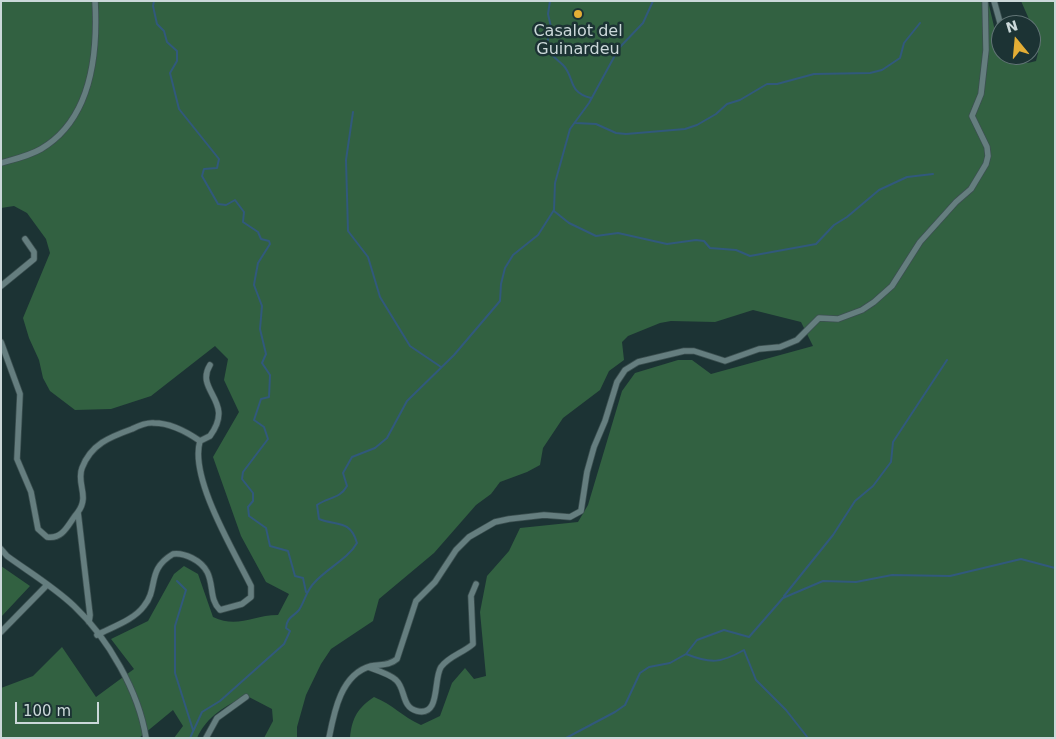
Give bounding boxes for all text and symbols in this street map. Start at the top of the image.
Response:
marker: Casalot del Guinardeu [572,8,584,20]
north arrow [991,15,1041,65]
text: N [1004,17,1020,36]
place label: Casalot del Guinardeu [533,22,623,60]
scale bar [18,692,101,724]
text: 100 m [23,702,71,720]

